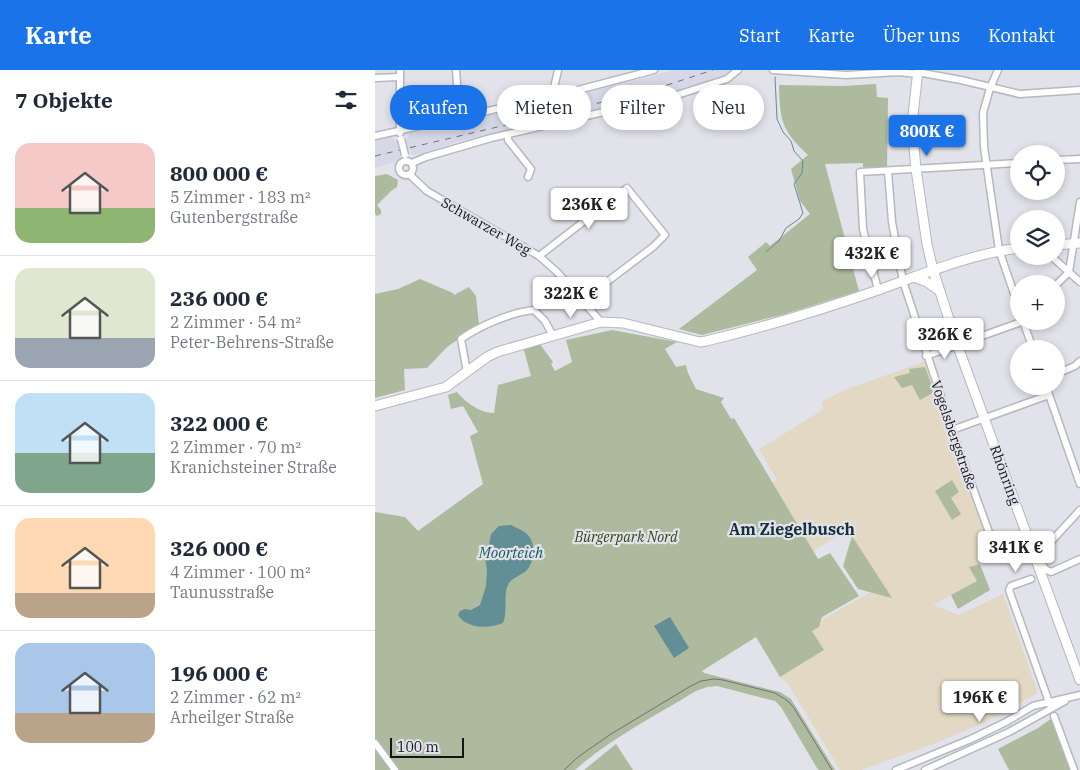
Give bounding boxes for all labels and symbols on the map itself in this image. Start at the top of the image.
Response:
pin: 800K € [886,114,968,157]
pin: 236K € [548,188,630,230]
street label: Schwarzer Weg [438,193,534,259]
pin: 432K € [831,236,913,279]
pin: 322K € [530,276,612,319]
pin: 326K € [904,318,986,360]
street label: Vogelsbergstraße [927,378,981,492]
street label: Rhönring [986,443,1024,508]
district label: Am Ziegelbusch [729,519,855,539]
park label: Bürgerpark Nord [573,528,678,546]
pin: 341K € [975,530,1057,573]
water label: Moorteich [478,543,544,562]
pin: 196K € [939,680,1021,723]
scale bar [390,735,464,758]

